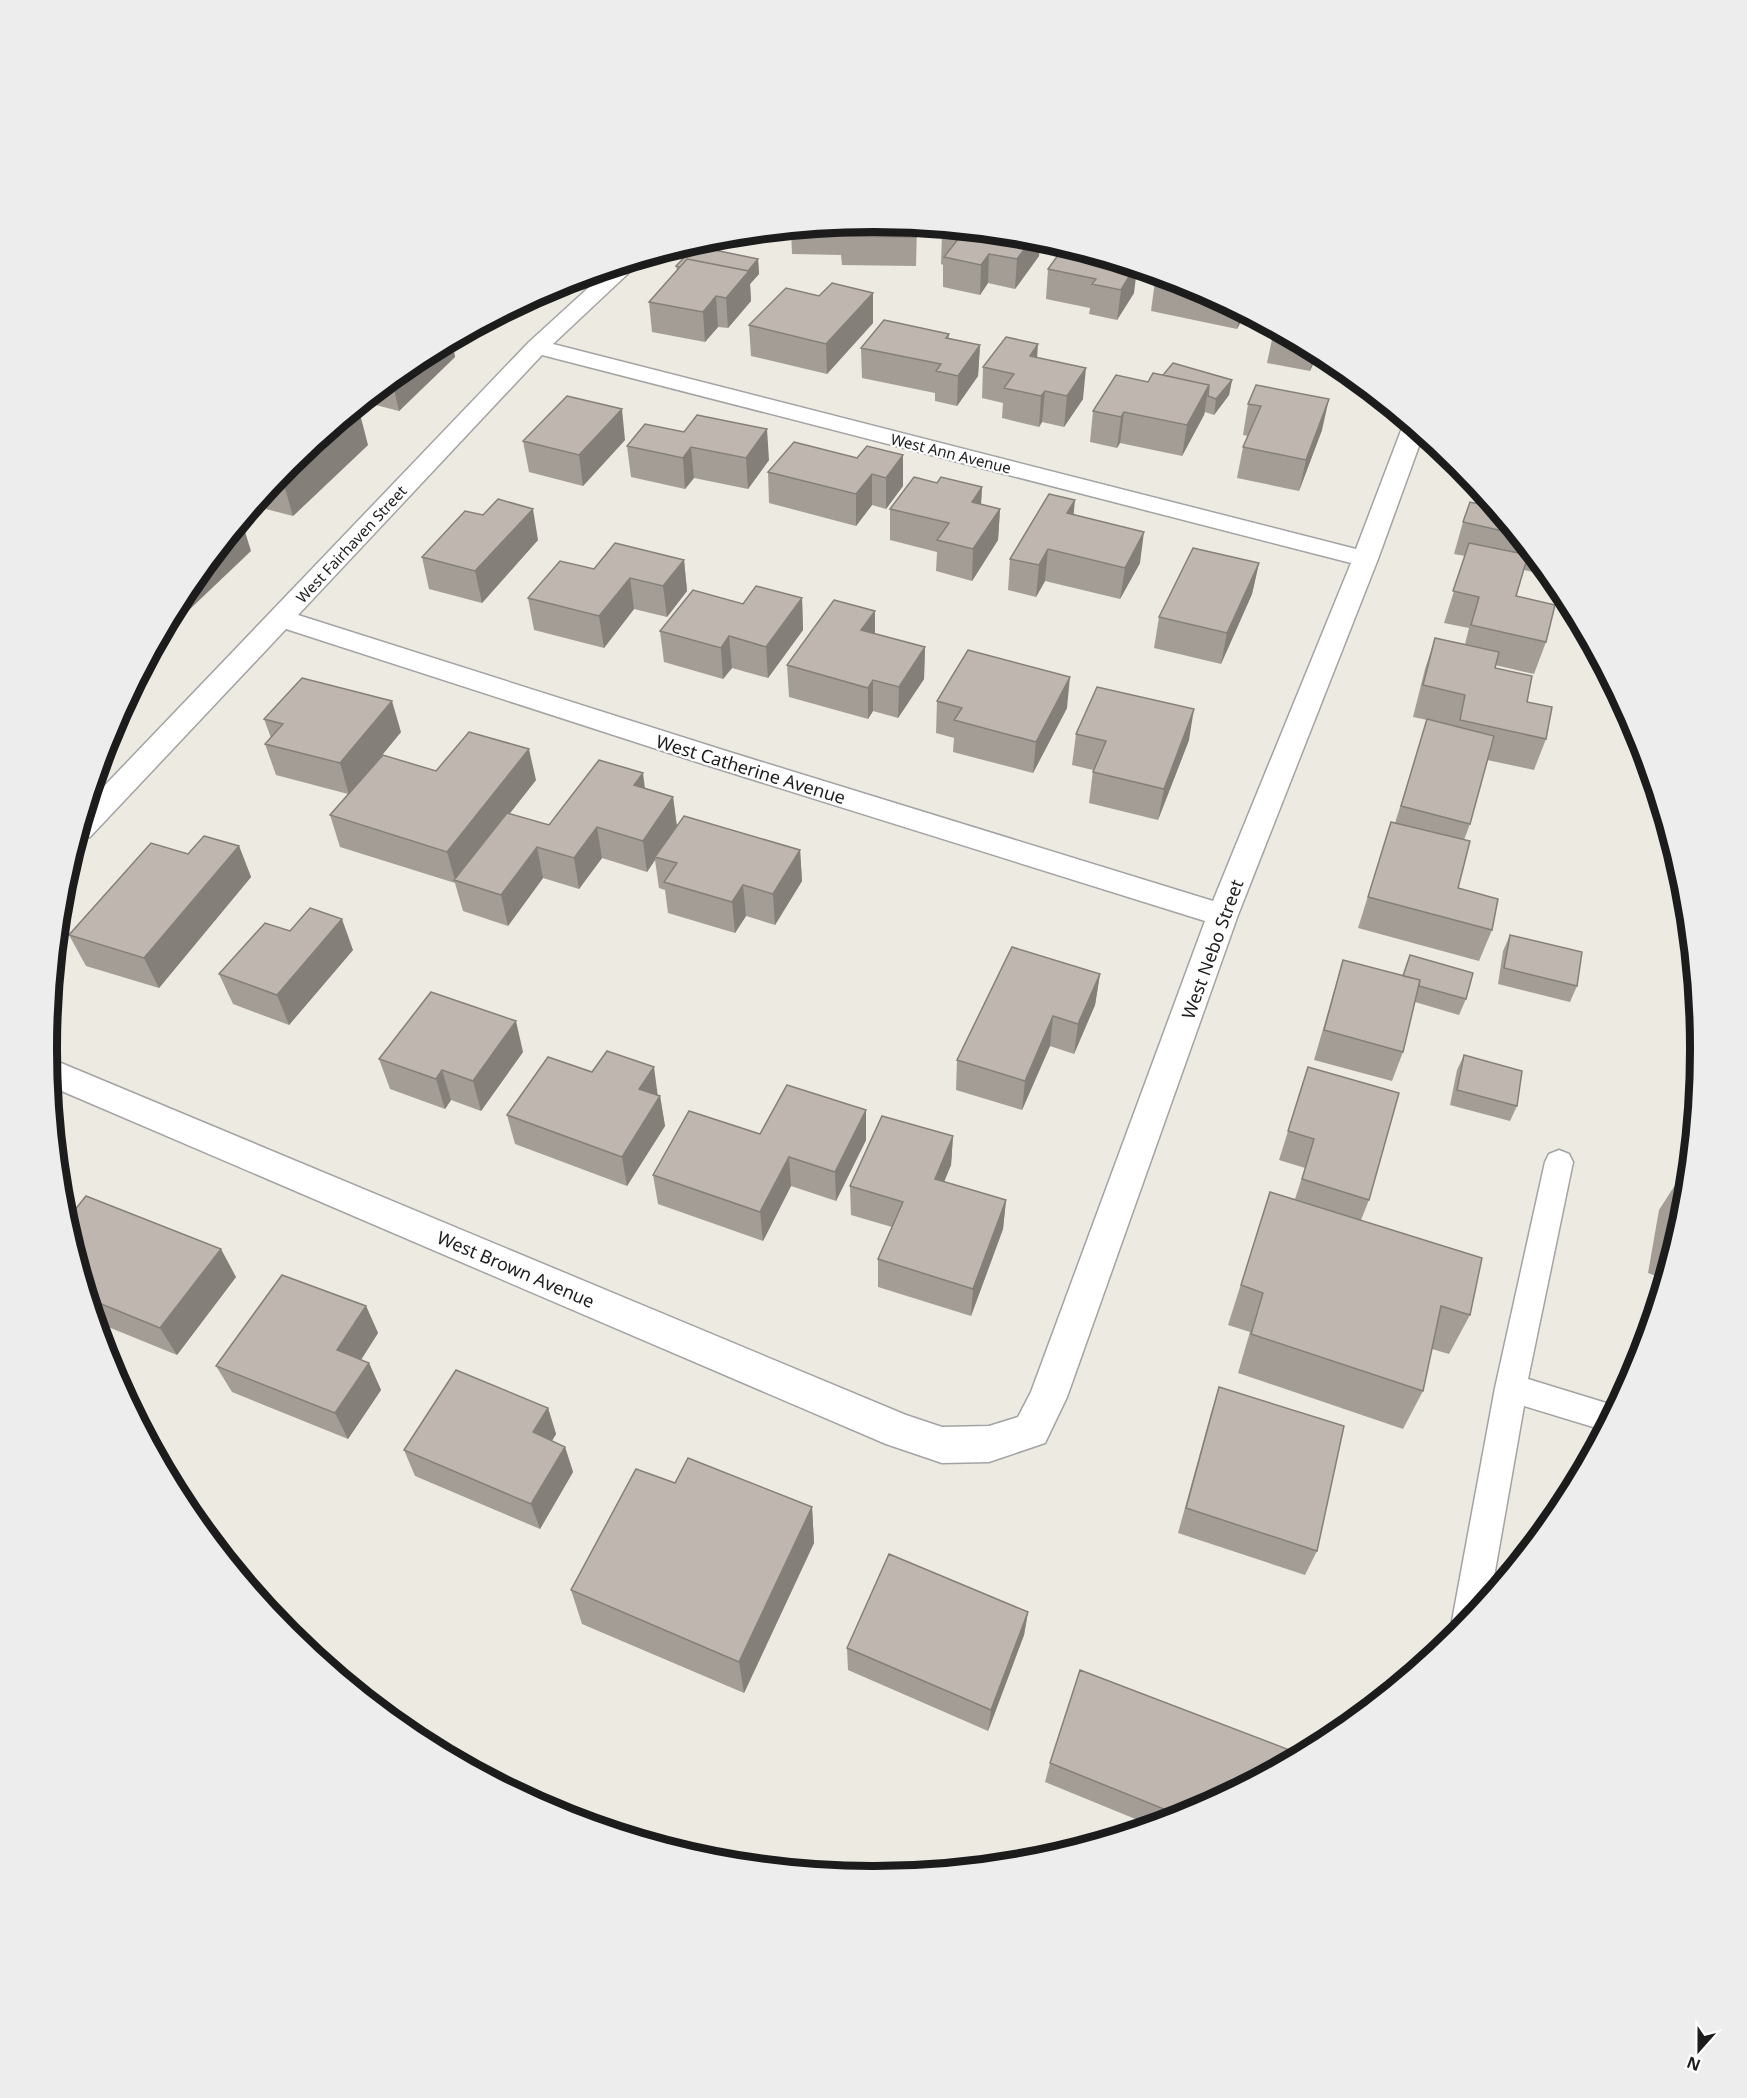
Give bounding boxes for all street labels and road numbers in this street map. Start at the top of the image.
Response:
street label: West Ann Avenue [889,428,1013,478]
street label: West Fairhaven Street [291,481,411,607]
street label: West Catherine Avenue [653,729,849,809]
street label: West Nebo Street [1176,875,1249,1022]
street label: West Brown Avenue [434,1225,598,1313]

